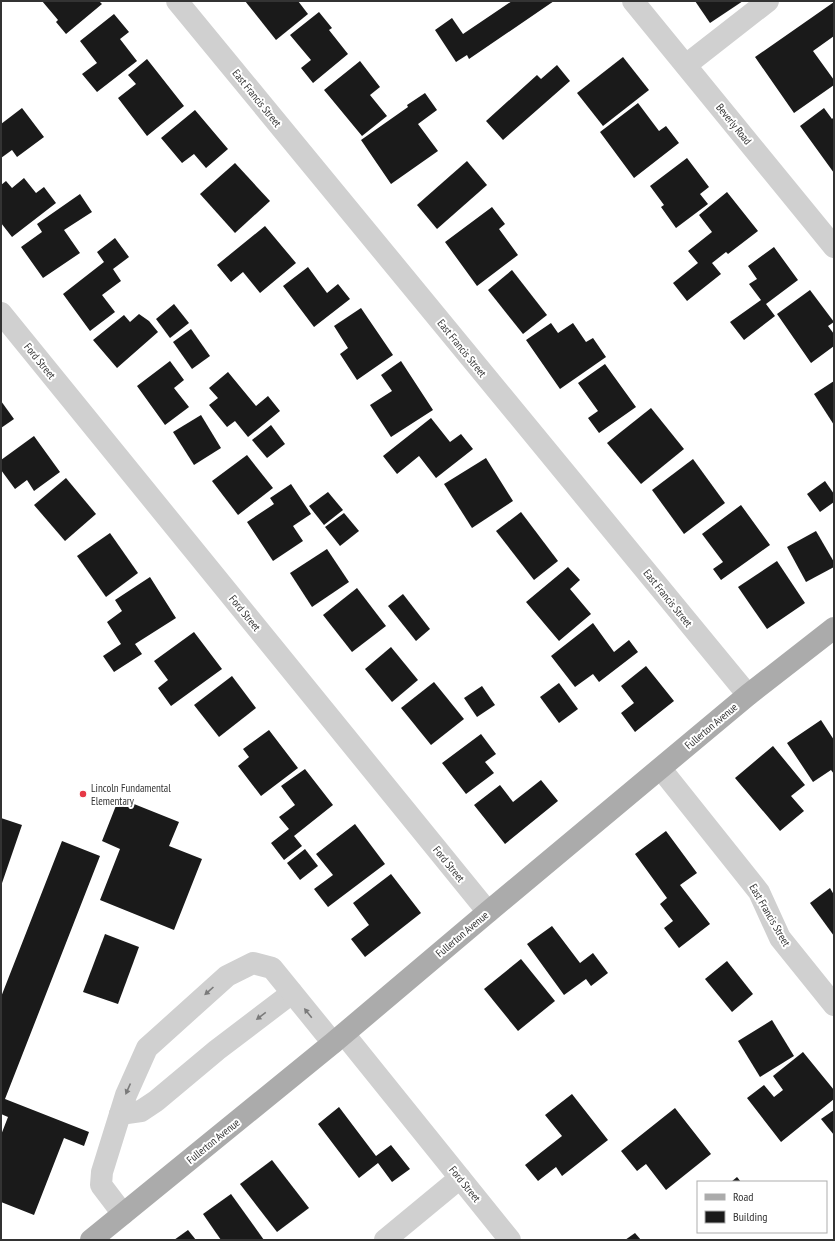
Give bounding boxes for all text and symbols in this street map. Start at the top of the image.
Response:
street label: East Francis Street [229,66,285,130]
street label: Beverly Road [713,101,755,148]
street label: East Francis Street [434,316,490,380]
street label: Ford Street [21,340,59,382]
street label: East Francis Street [640,566,696,630]
street label: Ford Street [226,592,264,634]
street label: Fullerton Avenue [682,700,741,752]
place label: Lincoln Fundamental Elementary [91,781,171,808]
marker: Lincoln Fundamental Elementary [78,789,88,799]
street label: Ford Street [430,843,468,885]
street label: East Francis Street [746,881,794,949]
street label: Fullerton Avenue [433,908,492,960]
one-way arrow [205,986,214,995]
one-way arrow [304,1008,313,1019]
one-way arrow [255,1012,266,1021]
one-way arrow [125,1084,131,1096]
street label: Fullerton Avenue [183,1115,243,1167]
street label: Ford Street [446,1163,484,1205]
legend [697,1181,827,1233]
text: Road [733,1189,753,1204]
text: Building [733,1209,768,1224]

